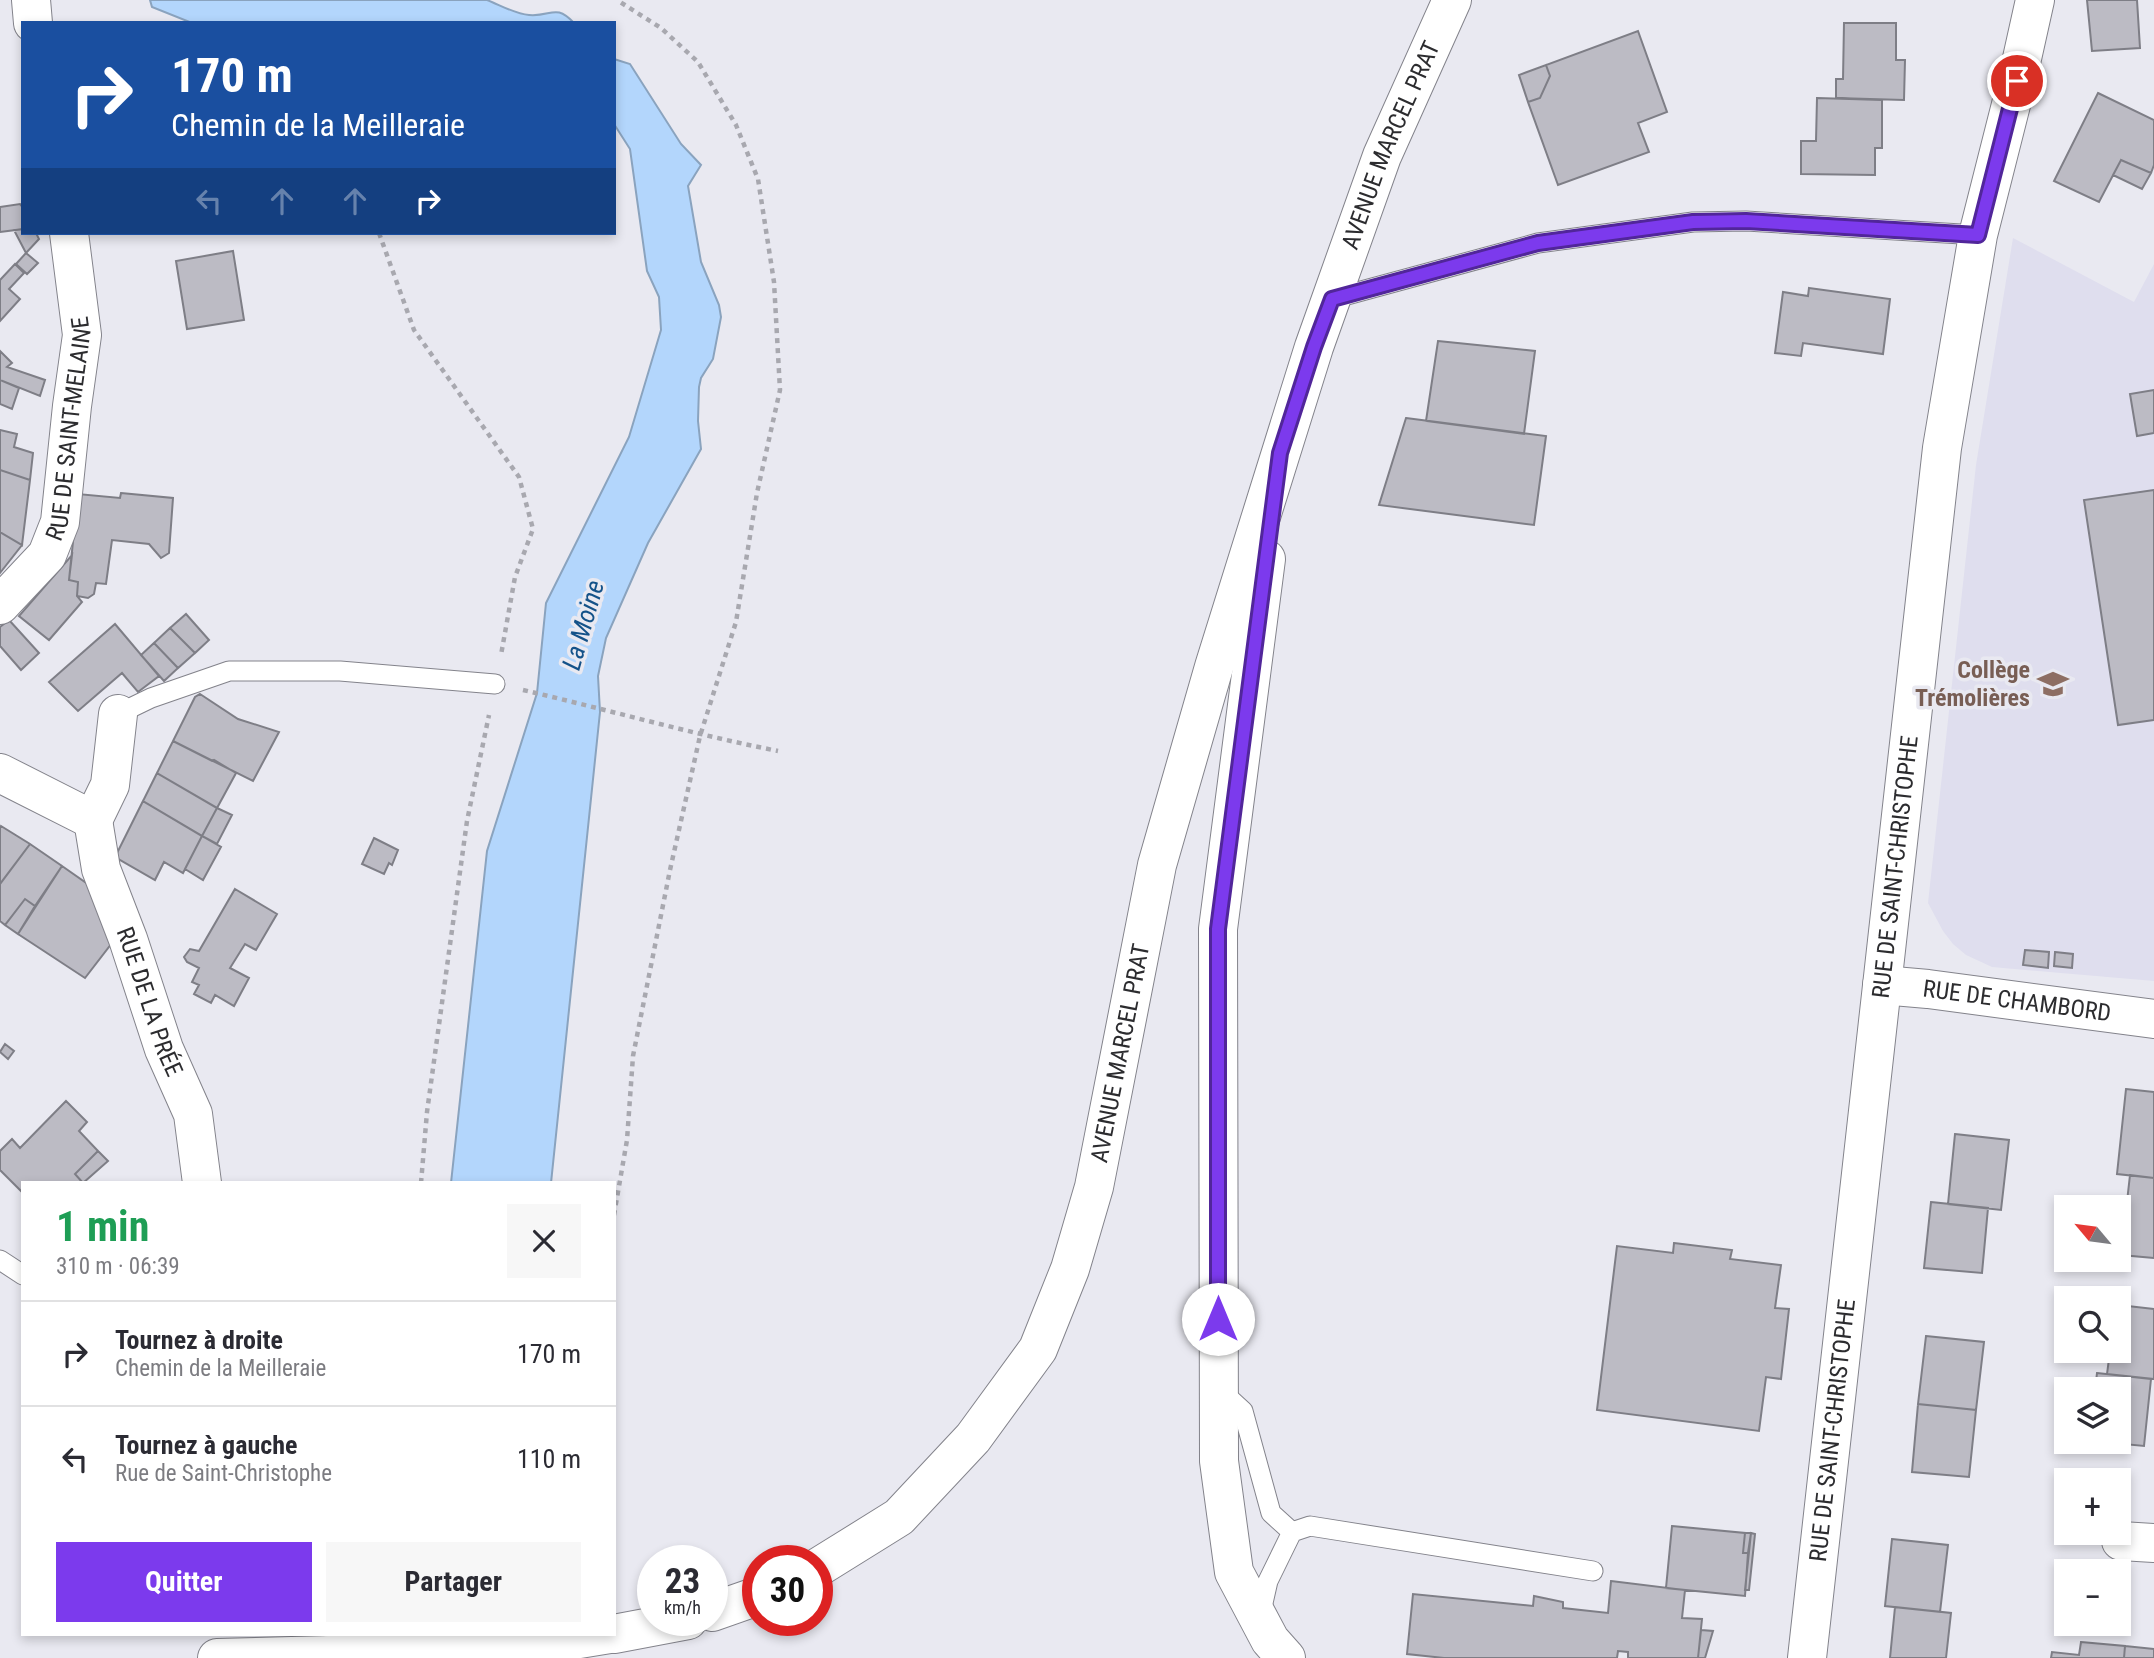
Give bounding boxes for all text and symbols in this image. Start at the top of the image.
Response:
street label: AVENUE MARCEL PRAT [1336,37,1446,253]
text: 170 m [171,47,293,104]
icon: right [56,49,147,140]
pin [1987,51,2047,111]
icon: arrive [1998,62,2036,100]
text: Chemin de la Meilleraie [171,106,465,144]
icon: left [190,182,228,220]
icon: ahead [263,182,301,220]
icon: ahead [336,182,374,220]
icon: right [409,182,447,220]
street label: RUE DE SAINT-MELAINE [40,315,97,545]
water label: La Moine [556,577,610,673]
place label: Collège Trémolières [1915,656,2030,712]
school or university icon: Collège Trémolières [2036,667,2070,701]
street label: RUE DE SAINT-CHRISTOPHE [1867,734,1924,1000]
street label: RUE DE LA PRÉE [111,923,188,1081]
street label: AVENUE MARCEL PRAT [1085,941,1155,1165]
street label: RUE DE CHAMBORD [1921,974,2113,1027]
north arrow [2054,1195,2132,1272]
map controls [2054,1195,2131,1636]
text: 1 min [56,1202,149,1251]
button: close [507,1204,581,1278]
text: 310 m · 06:39 [56,1253,180,1280]
position arrow [1181,1282,1255,1356]
button: search [2054,1286,2131,1363]
street label: RUE DE SAINT-CHRISTOPHE [1804,1298,1861,1563]
text: Tournez à droite [115,1325,283,1355]
icon: right [56,1335,94,1373]
text: 170 m [517,1339,581,1369]
text: Chemin de la Meilleraie [115,1355,326,1382]
button: layers [2054,1377,2131,1454]
text: Tournez à gauche [115,1430,297,1460]
icon: left [56,1440,94,1478]
text: 110 m [517,1444,581,1474]
text: Rue de Saint-Christophe [115,1460,332,1487]
button: + [2054,1468,2131,1545]
button: Quitter [56,1542,312,1622]
button: Partager [326,1542,581,1622]
speed limit sign: 30 [742,1545,833,1636]
button: − [2054,1559,2131,1636]
text: 23 [665,1561,700,1602]
text: km/h [664,1597,701,1618]

